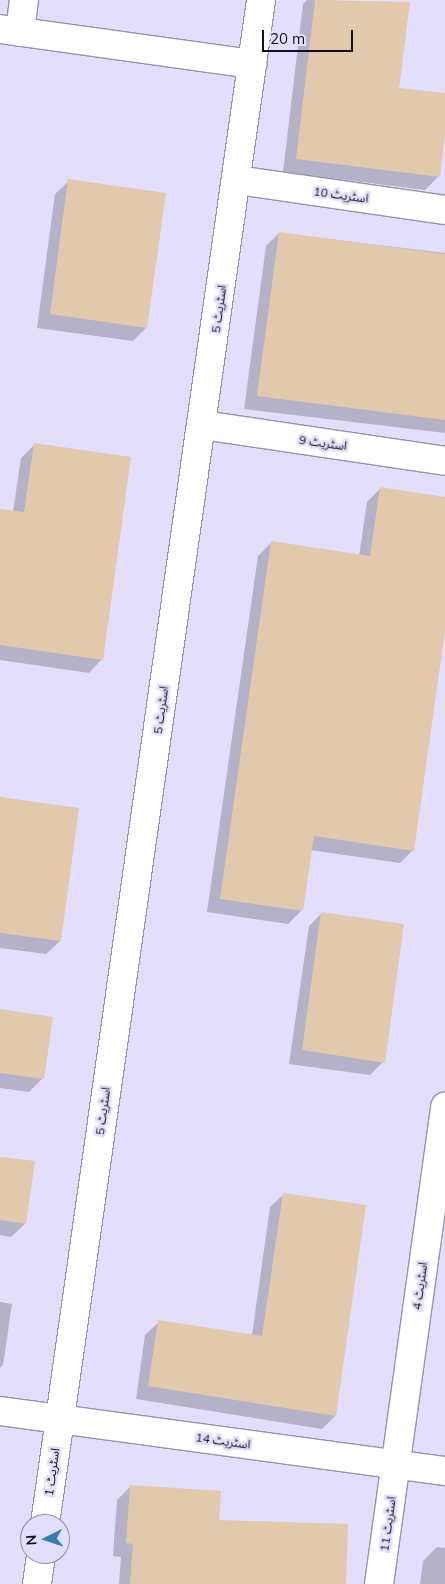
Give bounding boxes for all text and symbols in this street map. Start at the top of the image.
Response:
scale bar [265,20,356,52]
text: 20 m [270,29,305,48]
street label: اسٹریٹ 10 [313,184,369,206]
street label: اسٹریٹ 5 [209,284,229,334]
street label: اسٹریٹ 9 [298,433,348,453]
street label: اسٹریٹ 5 [151,685,171,735]
street label: اسٹریٹ 5 [93,1086,113,1136]
street label: اسٹریٹ 4 [410,1261,430,1311]
street label: اسٹریٹ 14 [195,1430,251,1452]
street label: اسٹریٹ 1 [42,1447,62,1497]
street label: اسٹریٹ 11 [377,1496,399,1552]
north arrow [20,1514,70,1564]
text: N [22,1534,40,1546]

